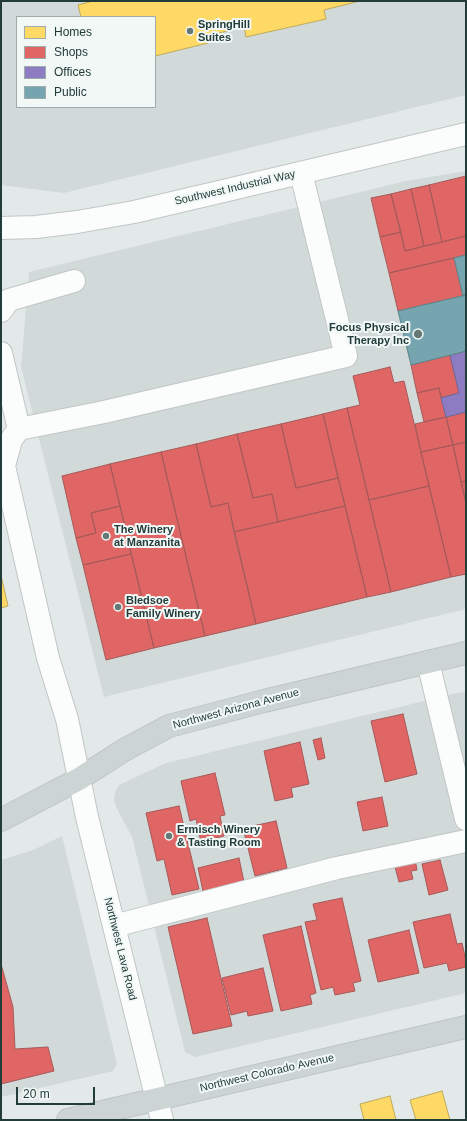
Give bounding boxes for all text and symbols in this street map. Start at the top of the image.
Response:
legend [16,16,156,108]
place label: SpringHill Suites [198,18,250,44]
text: Homes [54,25,92,39]
marker: SpringHill Suites [185,26,195,36]
text: Shops [54,45,88,59]
text: Offices [54,65,91,79]
text: Public [54,85,87,99]
street label: Southwest Industrial Way [173,168,297,208]
place label: Focus Physical Therapy Inc [329,321,409,347]
marker: Focus Physical Therapy Inc [412,328,424,340]
place label: The Winery at Manzanita [114,523,180,549]
marker: The Winery at Manzanita [101,531,111,541]
place label: Bledsoe Family Winery [126,594,200,620]
marker: Bledsoe Family Winery [113,602,123,612]
street label: Northwest Arizona Avenue [171,686,301,732]
place label: Ermisch Winery & Tasting Room [177,823,261,849]
marker: Ermisch Winery & Tasting Room [164,831,174,841]
street label: Northwest Lava Road [101,896,139,1002]
street label: Northwest Colorado Avenue [199,1051,335,1095]
scale bar [18,1079,97,1105]
text: 20 m [23,1087,50,1101]

